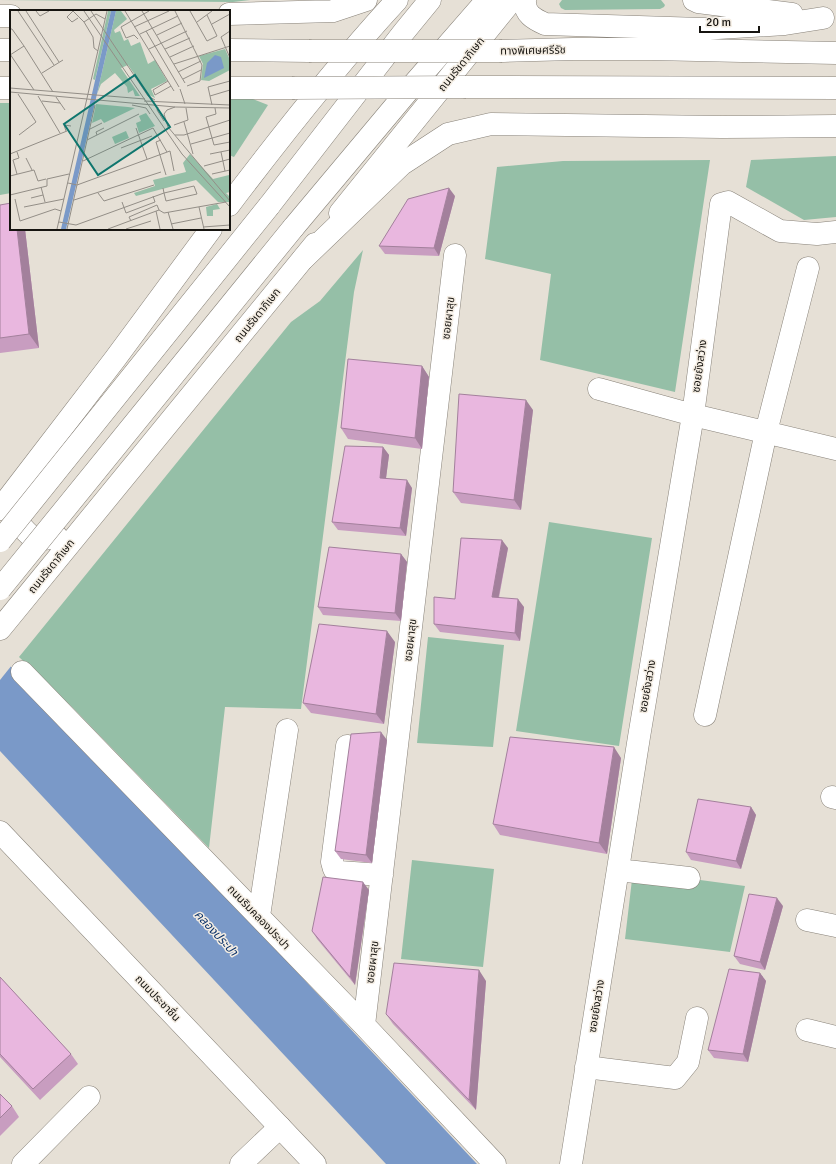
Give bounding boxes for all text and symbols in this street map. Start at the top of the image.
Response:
scale bar [700,8,759,34]
inset map [10,10,230,230]
text: 20 m [706,15,731,30]
street label: ถนนรัชดาภิเษก [436,35,487,94]
street label: ทางพิเศษศรีรัช [500,43,566,58]
street label: ถนนรัชดาภิเษก [232,286,283,345]
street label: ซอยผาสุข [439,296,458,340]
street label: ซอยยังสว่าง [689,339,710,393]
street label: ถนนรัชดาภิเษก [26,537,77,596]
street label: ซอยผาสุข [401,618,420,662]
street label: ซอยยังสว่าง [636,659,659,714]
street label: ถนนริมคลองประปา [225,882,293,952]
water label: คลองประปา [191,907,241,960]
street label: ซอยผาสุข [363,940,382,984]
street label: ถนนประชาชื่น [132,971,184,1024]
street label: ซอยยังสว่าง [586,979,607,1034]

